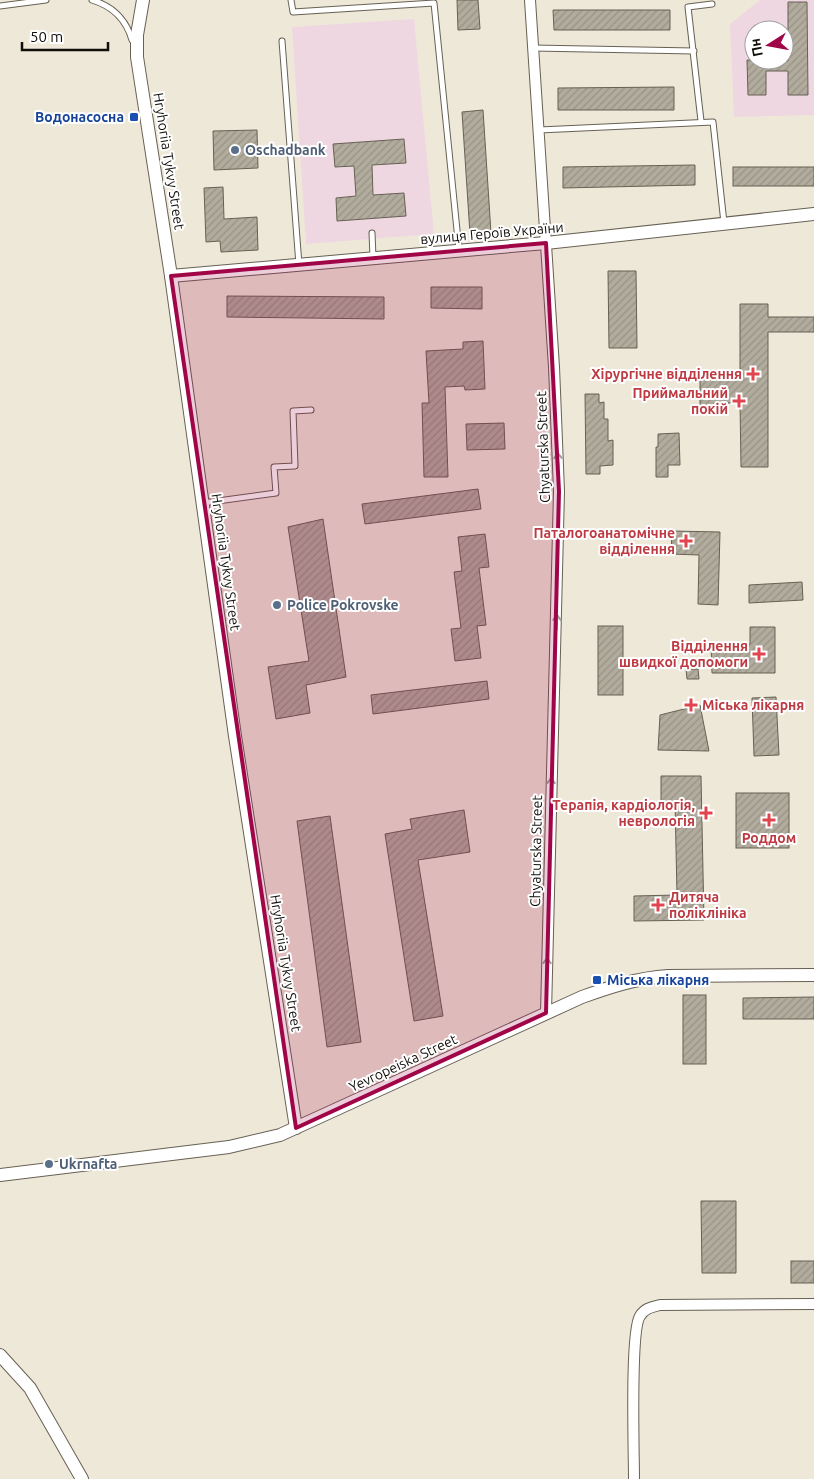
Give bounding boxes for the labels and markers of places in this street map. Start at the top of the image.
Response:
place label: Водонасосна [35,109,124,125]
marker: Водонасосна [128,111,140,123]
place label: Oschadbank [245,142,326,158]
marker: Oschadbank [229,144,241,156]
place label: Хірургічне відділення [591,366,742,382]
marker: Хірургічне відділення [746,367,760,381]
place label: Приймальний покій [632,385,728,417]
marker: Приймальний покій [732,394,746,408]
place label: Паталогоанатомічне відділення [533,525,675,557]
marker: Паталогоанатомічне відділення [679,534,693,548]
place label: Police Pokrovske [287,597,399,613]
marker: Police Pokrovske [271,599,283,611]
place label: Відділення швидкої допомоги [619,638,748,670]
marker: Відділення швидкої допомоги [752,647,766,661]
place label: Мiська лiкарня [702,697,804,713]
marker: Мiська лiкарня [684,698,698,712]
place label: Терапія, кардіологія, неврологія [552,797,695,829]
marker: Терапія, кардіологія, неврологія [699,806,713,820]
marker: Роддом [762,813,776,827]
place label: Роддом [742,830,796,846]
place label: Дитяча поліклініка [669,889,747,921]
marker: Дитяча поліклініка [651,898,665,912]
place label: Міська лікарня [607,972,709,988]
marker: Міська лікарня [591,974,603,986]
place label: Ukrnafta [59,1156,117,1172]
marker: Ukrnafta [43,1158,55,1170]

